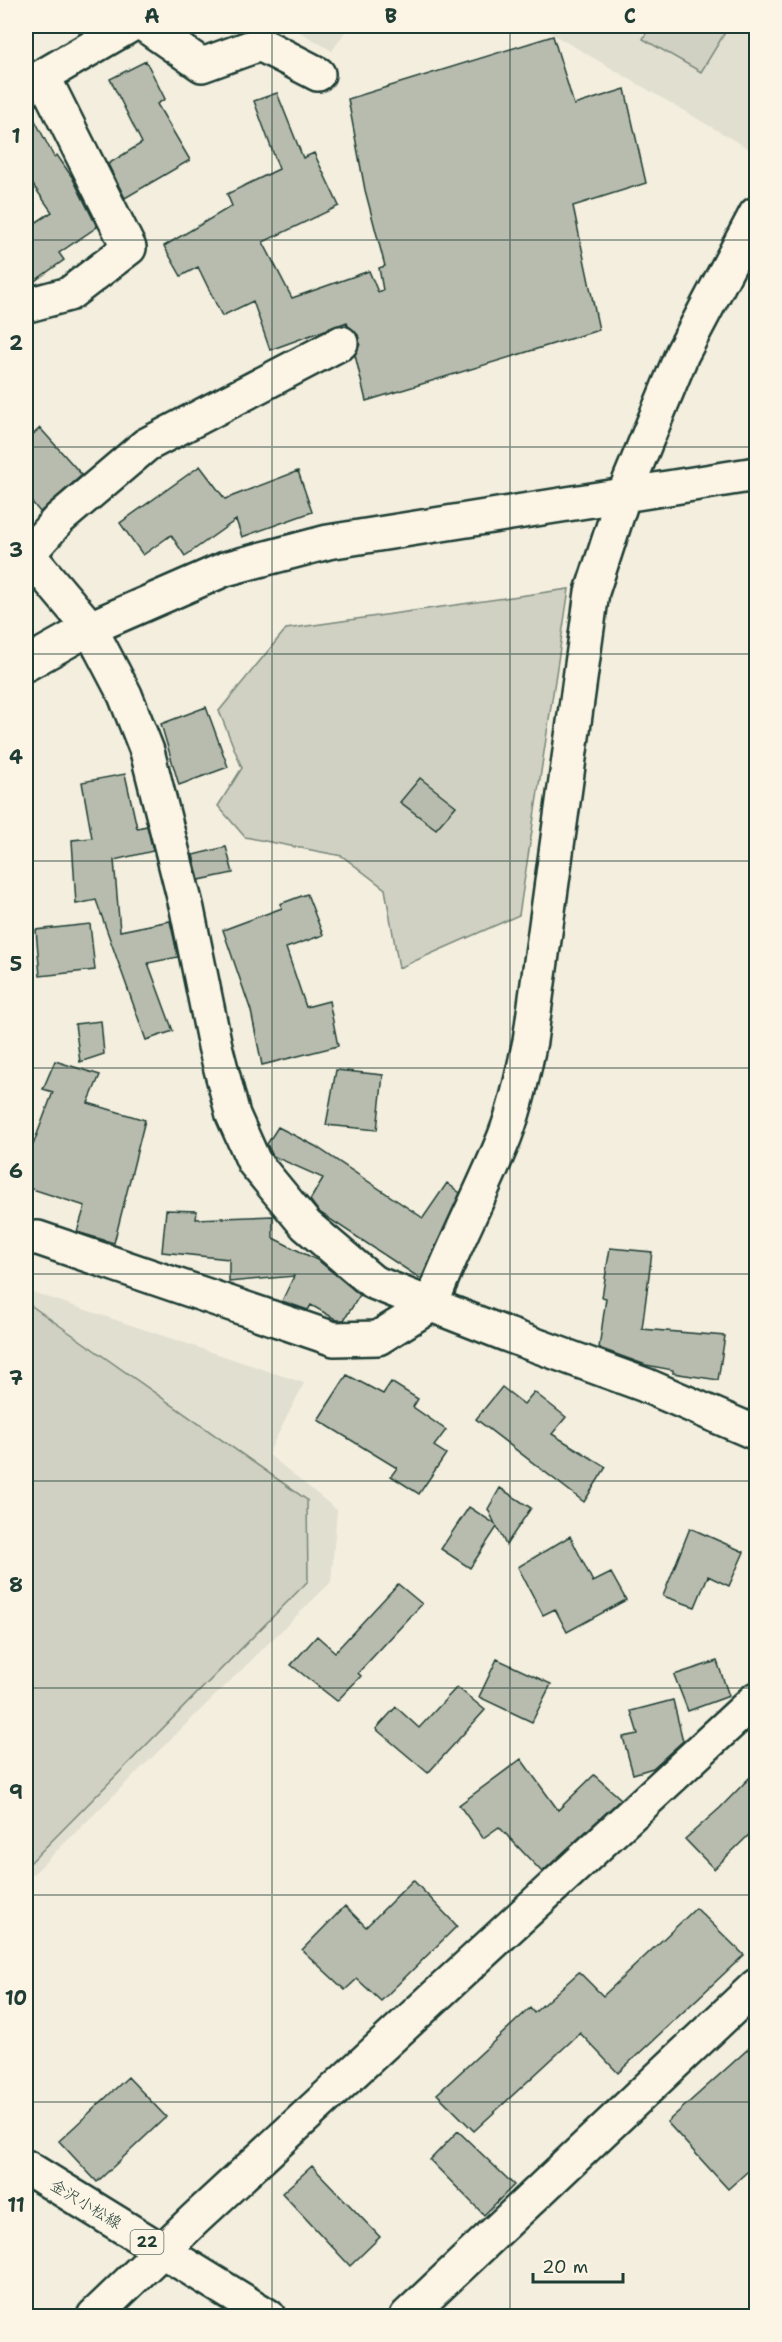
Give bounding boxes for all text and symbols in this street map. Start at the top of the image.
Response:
text: A [144,3,160,29]
text: B [385,3,397,29]
text: C [624,3,636,29]
text: 1 [11,123,21,149]
text: 2 [9,330,23,356]
text: 3 [9,537,23,563]
text: 4 [9,744,23,770]
text: 5 [10,951,22,977]
text: 6 [9,1158,23,1184]
text: 7 [9,1365,23,1391]
text: 8 [9,1572,23,1598]
text: 9 [9,1779,23,1805]
text: 10 [5,1985,27,2011]
street label: 金沢小松線 [46,2174,126,2234]
text: 11 [7,2192,25,2218]
road number: 22 [130,2230,164,2254]
scale bar [533,2246,623,2284]
text: 20 m [542,2255,588,2279]

